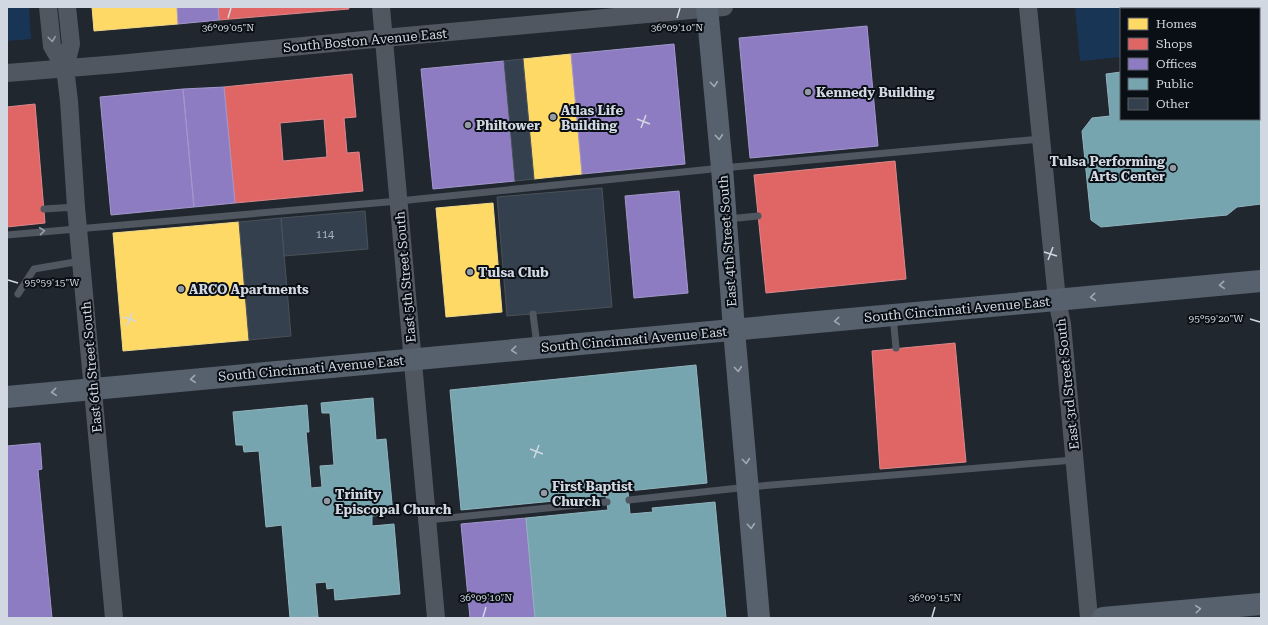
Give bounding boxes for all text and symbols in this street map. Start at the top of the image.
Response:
legend [1120,8,1260,120]
text: Homes [1156,17,1197,31]
text: 36°09'05"N [202,22,254,33]
text: 36°09'10"N [651,22,703,33]
street label: South Boston Avenue East [282,26,448,55]
one-way arrow [47,36,56,43]
text: Shops [1156,37,1192,51]
text: Offices [1156,57,1197,71]
text: Public [1156,77,1194,91]
one-way arrow [709,81,718,87]
place label: Kennedy Building [816,85,935,100]
marker: Kennedy Building [803,87,813,97]
text: Other [1156,97,1189,111]
place label: Atlas Life Building [561,103,623,133]
marker: Atlas Life Building [548,112,558,122]
place label: Philtower [476,118,540,133]
marker: Philtower [463,120,473,130]
one-way arrow [714,134,723,141]
place label: Tulsa Performing Arts Center [1049,154,1165,184]
marker: Tulsa Performing Arts Center [1168,163,1178,173]
street label: East 4th Street South [715,174,740,307]
street label: East 5th Street South [392,210,419,343]
one-way arrow [39,227,45,236]
house number: 114 [316,228,335,241]
place label: Tulsa Club [478,265,549,280]
marker: Tulsa Club [465,267,475,277]
text: 95°59'15"W [25,277,80,288]
one-way arrow [1219,280,1225,289]
place label: ARCO Apartments [189,282,309,297]
marker: ARCO Apartments [176,284,186,294]
one-way arrow [1090,292,1096,301]
street label: South Cincinnati Avenue East [863,294,1051,325]
street label: East 6th Street South [78,300,105,433]
text: 95°59'20"W [1189,313,1244,324]
one-way arrow [834,316,840,325]
street label: East 3rd Street South [1053,317,1082,450]
street label: South Cincinnati Avenue East [540,324,728,355]
one-way arrow [511,345,517,354]
street label: South Cincinnati Avenue East [217,353,405,384]
one-way arrow [733,366,742,372]
one-way arrow [190,375,196,384]
one-way arrow [51,387,57,396]
one-way arrow [741,458,750,464]
place label: First Baptist Church [552,479,634,509]
place label: Trinity Episcopal Church [335,487,452,517]
marker: First Baptist Church [539,488,549,498]
marker: Trinity Episcopal Church [322,496,332,506]
one-way arrow [747,523,756,529]
text: 36°09'10"N [460,592,512,603]
text: 36°09'15"N [909,592,961,603]
one-way arrow [1195,605,1201,614]

